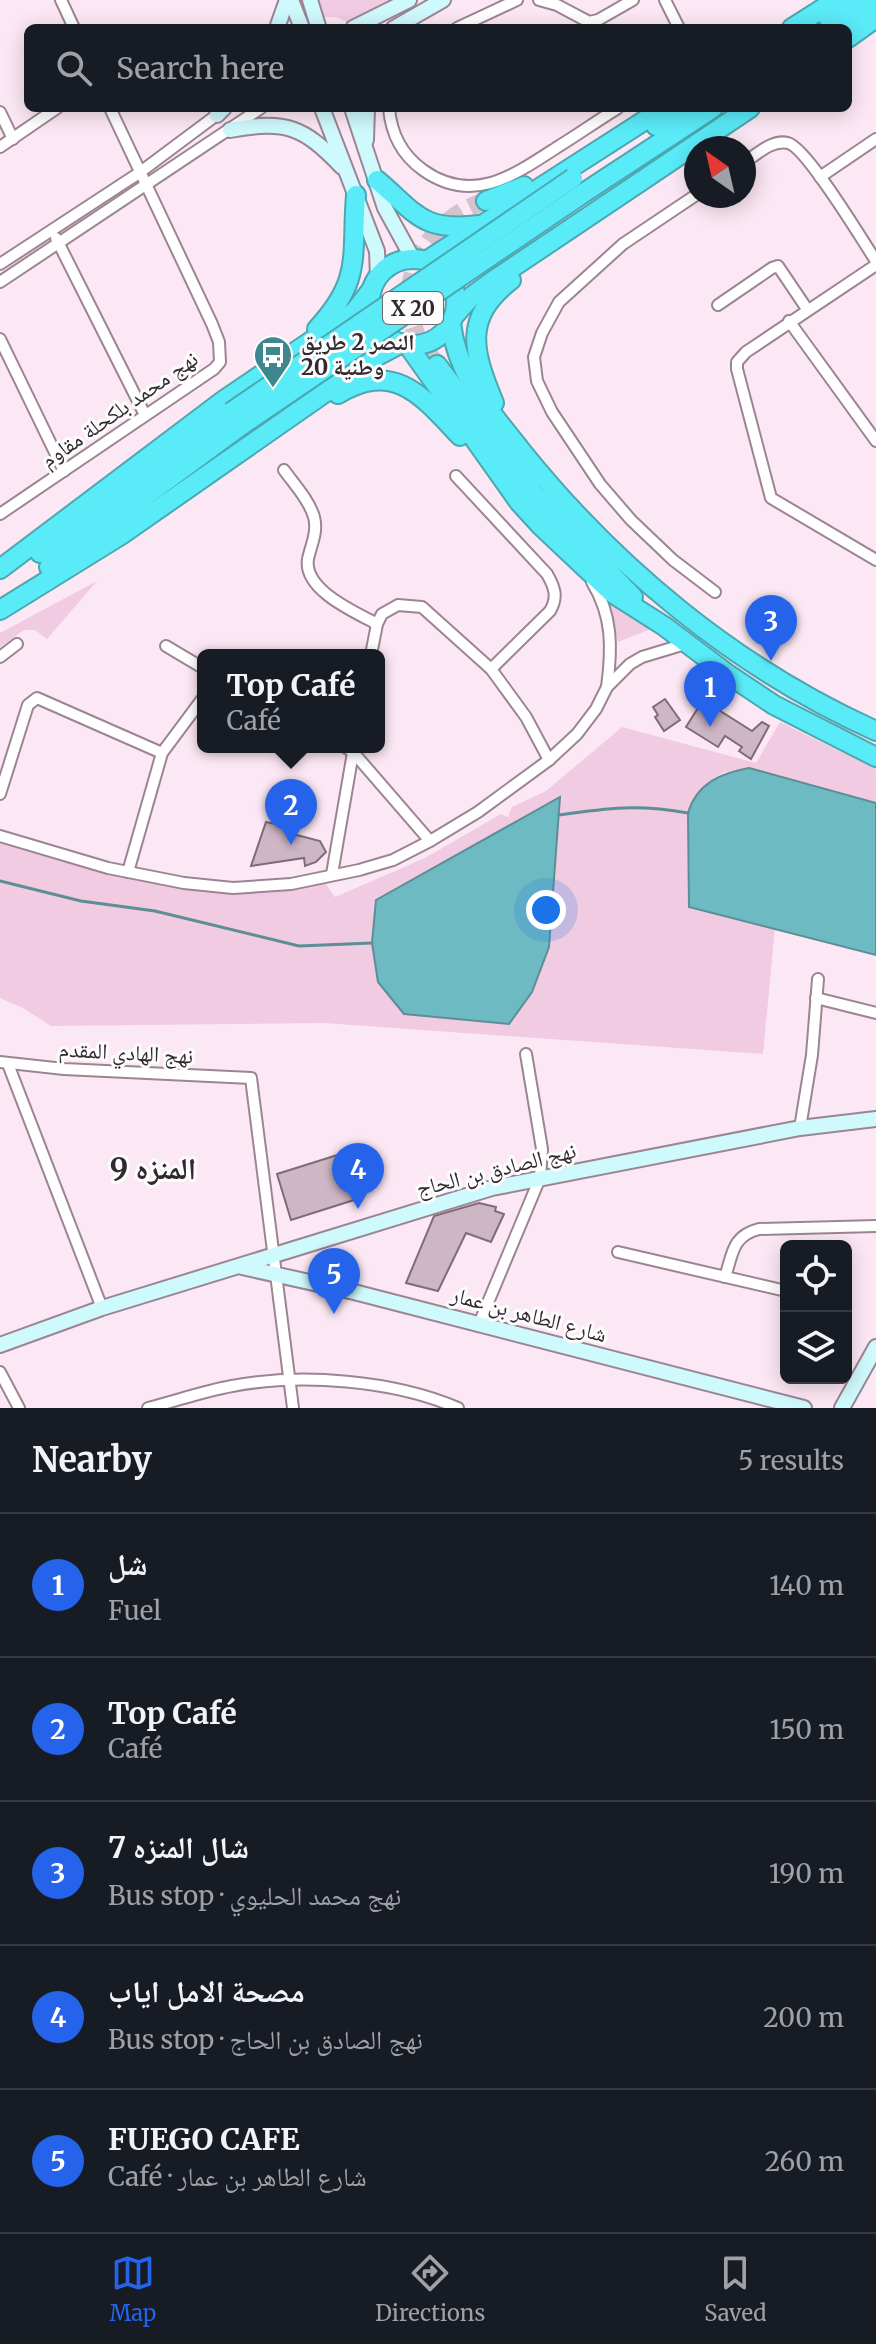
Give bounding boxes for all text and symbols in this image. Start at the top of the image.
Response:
search box [24,24,852,112]
icon: search [52,46,96,90]
text: Search here [116,49,284,87]
north arrow [684,136,756,208]
road number: X 20 [383,292,443,324]
place label: النصر 2 طريق وطنية 20 [301,328,415,381]
bus stop icon: النصر 2 طريق وطنية 20 [252,334,294,389]
street label: نهج محمد بلكحلة مقاوم [35,344,204,475]
pin: 3 [745,595,797,661]
popup [197,649,385,753]
pin: 1 [684,661,736,727]
text: Top Café [227,666,355,704]
text: Café [227,704,281,737]
pin: 2 [265,779,317,845]
your location [526,890,566,930]
street label: نهج الهادي المقدم [58,1034,194,1073]
street label: نهج الصادق بن الحاج [413,1136,579,1202]
pin: 4 [332,1143,384,1209]
district label: المنزه 9 [110,1149,196,1187]
map controls [780,1240,852,1384]
button: locate [780,1240,852,1312]
pin: 5 [308,1248,360,1314]
street label: شارع الطاهر بن عمار [447,1280,610,1348]
button: layers [780,1312,852,1384]
text: Nearby [32,1439,152,1481]
text: 5 results [738,1444,844,1477]
text: شل [108,1545,148,1583]
text: 1 [52,1569,64,1602]
text: 140 m [769,1569,844,1602]
text: Fuel [108,1594,161,1627]
text: Top Café [108,1694,237,1732]
text: 2 [50,1713,66,1746]
text: 150 m [770,1713,844,1746]
text: Café [108,1732,162,1765]
text: شال المنزه 7 [108,1828,249,1866]
text: 3 [51,1857,65,1890]
text: 190 m [769,1857,844,1890]
text: Bus stop · نهج محمد الحليوي [108,1879,401,1912]
text: مصحة الامل اياب [108,1972,305,2010]
text: 4 [50,2001,66,2034]
text: 200 m [763,2001,844,2034]
text: Bus stop · نهج الصادق بن الحاج [108,2023,423,2056]
text: FUEGO CAFE [108,2120,300,2158]
text: 5 [50,2145,66,2178]
text: 260 m [765,2145,844,2178]
text: Café · شارع الطاهر بن عمار [108,2160,367,2193]
tab: Map [109,2251,156,2327]
tab: Directions [375,2251,485,2327]
tab: Saved [704,2251,767,2327]

